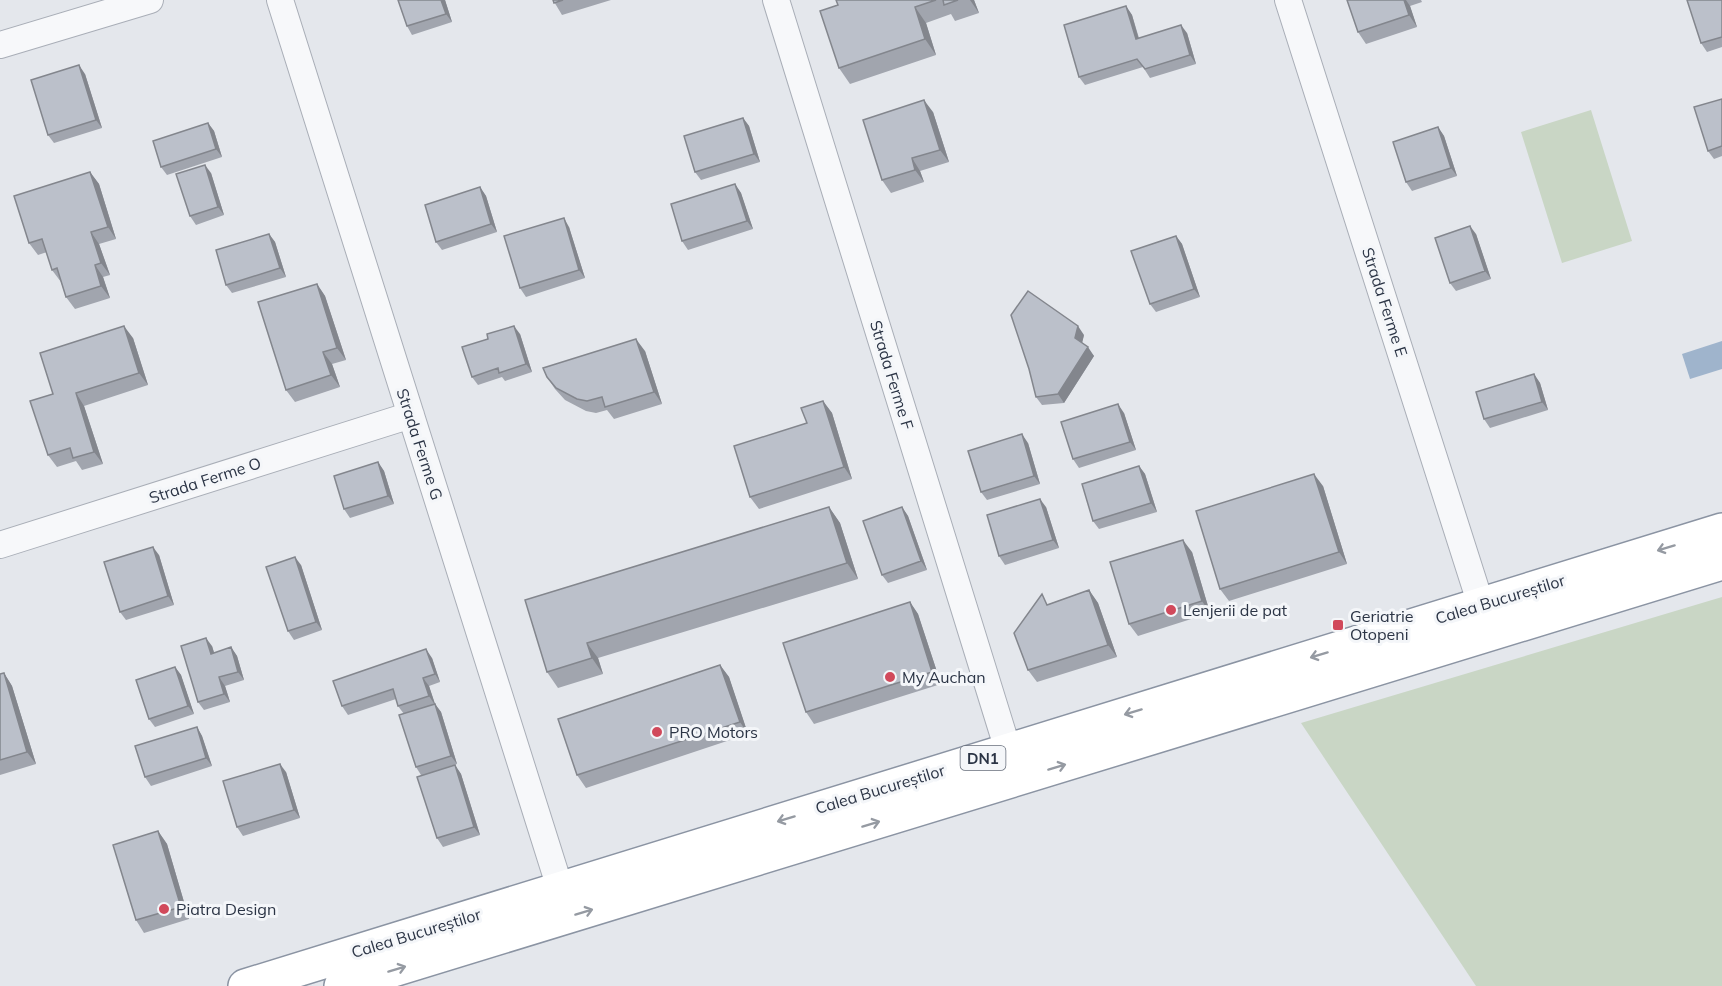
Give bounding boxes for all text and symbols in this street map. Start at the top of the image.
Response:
street label: Strada Ferme E [1358,245,1412,359]
street label: Strada Ferme F [866,318,918,432]
street label: Strada Ferme G [393,386,447,502]
street label: Strada Ferme O [146,452,264,508]
one-way arrow [1657,543,1676,554]
street label: Calea Bucureștilor [1433,570,1567,628]
place label: Lenjerii de pat [1183,600,1288,620]
marker: Lenjerii de pat [1164,603,1178,617]
place label: Geriatrie Otopeni [1350,606,1414,644]
marker: Geriatrie Otopeni [1331,618,1345,632]
one-way arrow [1310,650,1329,661]
place label: My Auchan [902,667,986,687]
marker: My Auchan [883,670,897,684]
one-way arrow [1124,707,1143,718]
place label: PRO Motors [669,722,758,742]
marker: PRO Motors [650,725,664,739]
road number: DN1 [960,746,1006,770]
street label: Calea Bucureștilor [813,760,947,818]
one-way arrow [1047,761,1066,772]
one-way arrow [777,814,796,825]
one-way arrow [861,818,880,829]
place label: Piatra Design [176,899,276,919]
marker: Piatra Design [157,902,171,916]
street label: Calea Bucureștilor [349,904,483,962]
one-way arrow [574,906,593,917]
one-way arrow [387,963,406,974]

